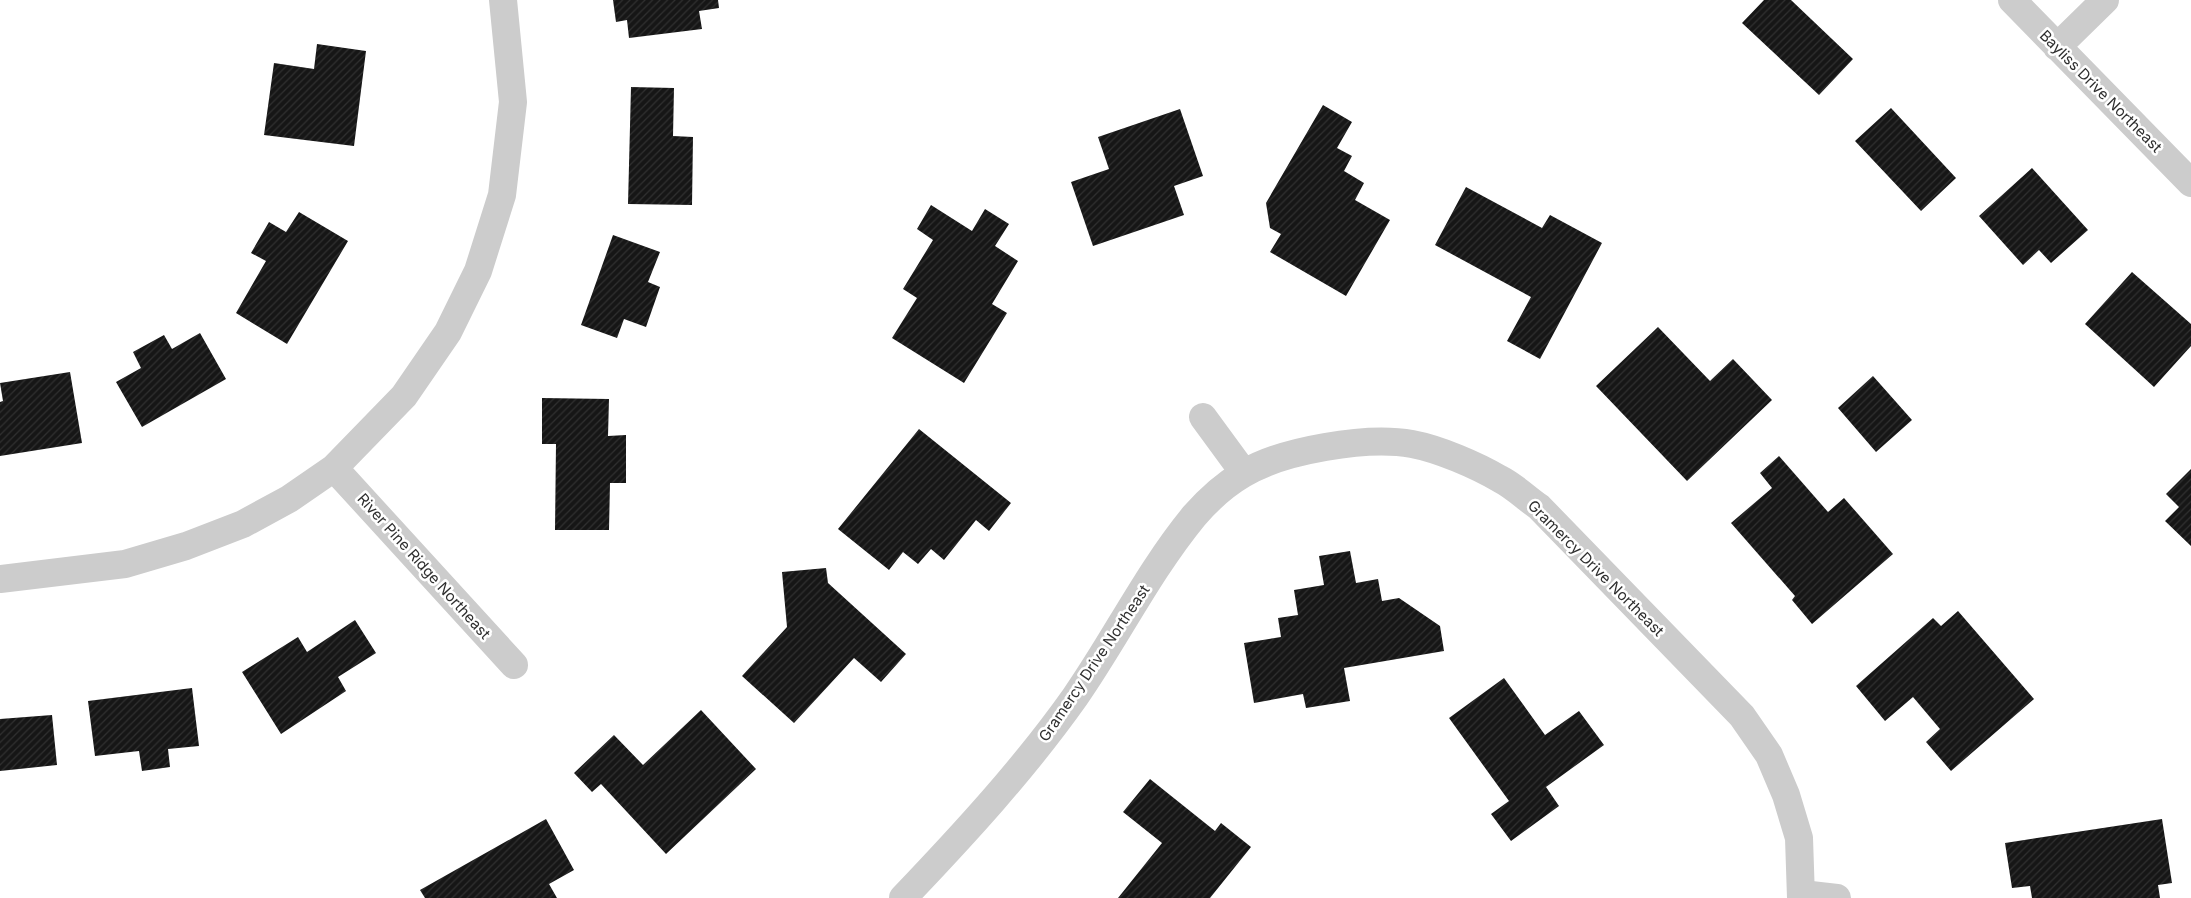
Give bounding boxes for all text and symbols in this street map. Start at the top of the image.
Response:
street label: Bayliss Drive Northeast [2036,26,2166,156]
street label: River Pine Ridge Northeast [353,489,495,643]
street label: Gramercy Drive Northeast [1524,496,1668,640]
street label: Gramercy Drive Northeast [1034,581,1154,745]

